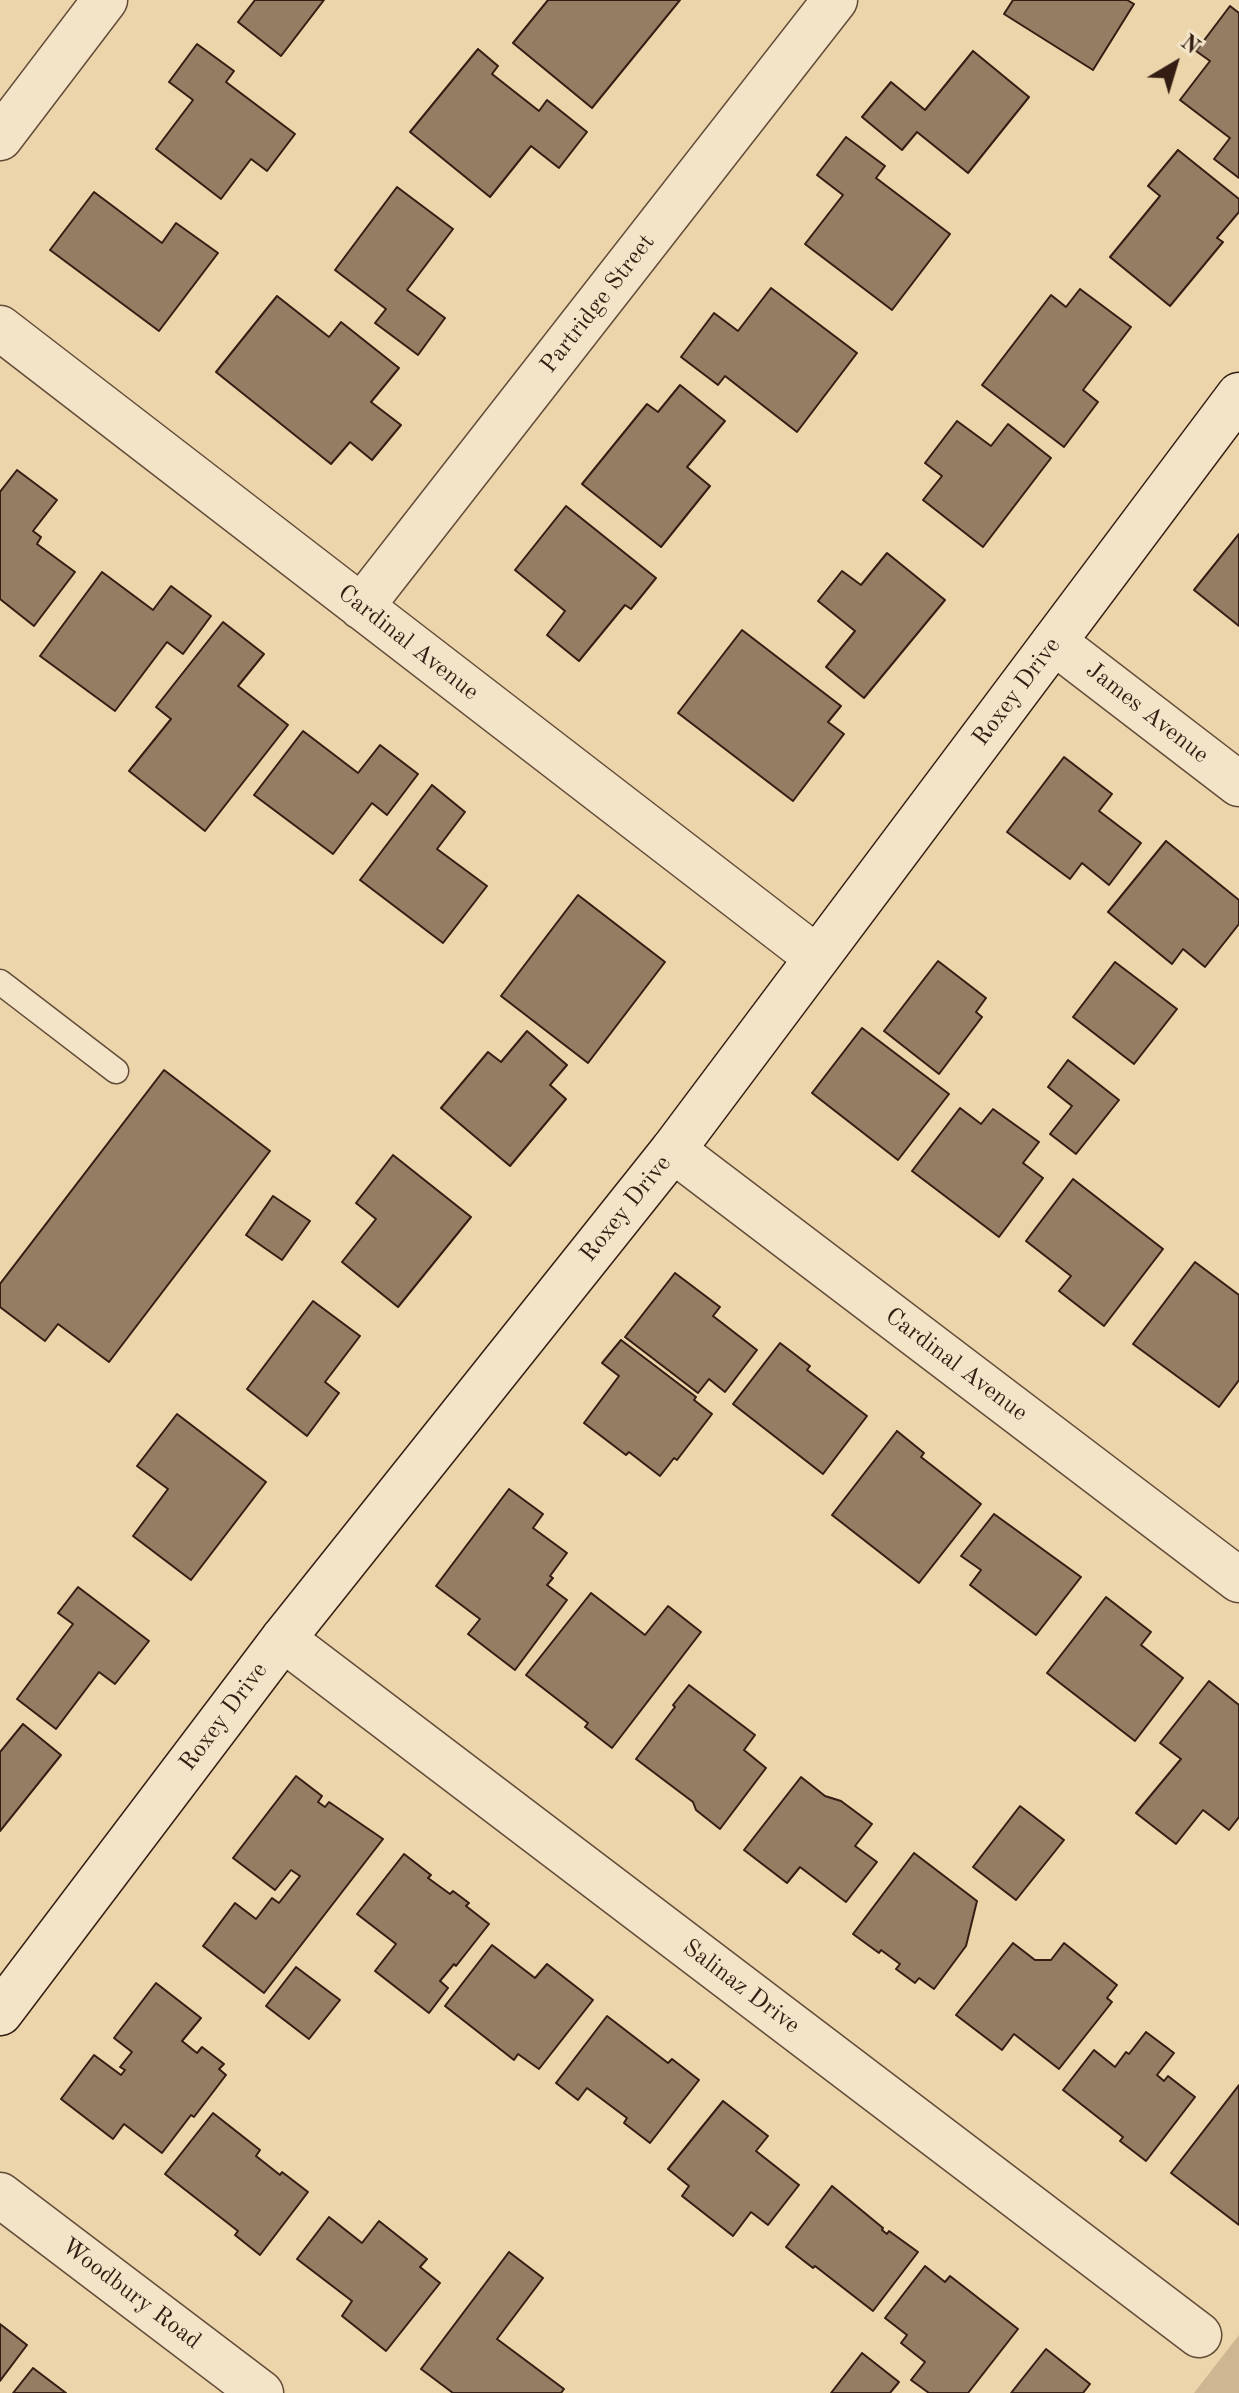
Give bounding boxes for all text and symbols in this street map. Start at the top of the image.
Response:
north arrow [1135,24,1215,104]
text: N [1176,31,1203,59]
street label: Partridge Street [535,229,661,379]
street label: Cardinal Avenue [332,579,484,707]
street label: Roxey Drive [967,632,1067,752]
street label: James Avenue [1080,656,1214,770]
street label: Roxey Drive [574,1150,678,1268]
street label: Cardinal Avenue [879,1302,1033,1428]
street label: Roxey Drive [174,1657,274,1777]
street label: Salinaz Drive [677,1934,805,2040]
street label: Woodbury Road [55,2232,207,2356]

